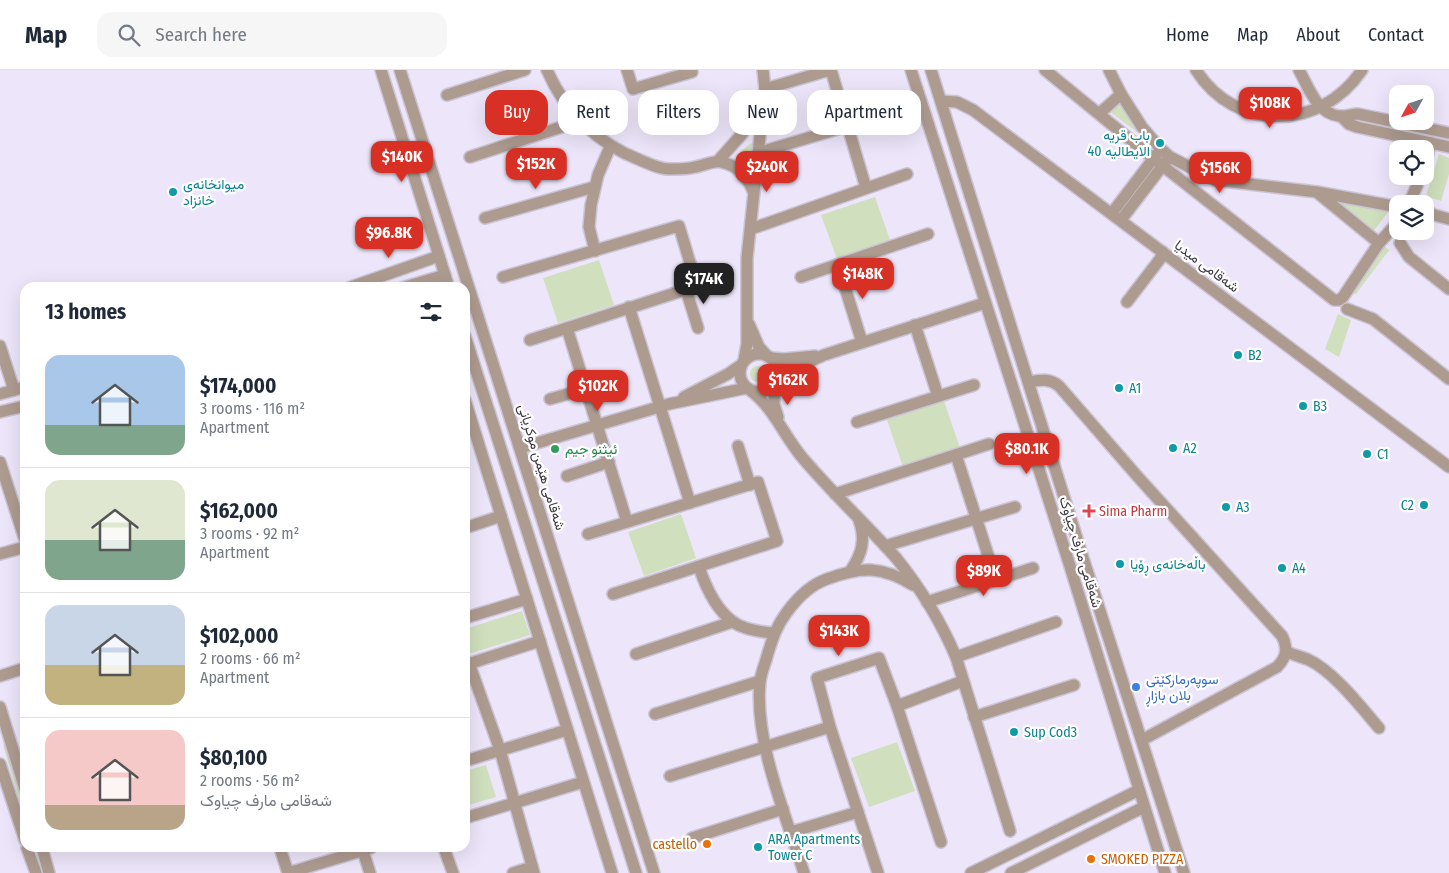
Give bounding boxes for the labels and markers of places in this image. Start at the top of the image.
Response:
pin: $108K [1235,87,1305,129]
place label: باب قريه الايطاليه 40 [1088,127,1150,160]
marker: باب قريه الايطاليه 40 [1154,137,1166,149]
pin: $140K [367,140,437,183]
pin: $152K [501,148,571,190]
pin: $240K [732,150,802,193]
pin: $156K [1185,152,1255,194]
place label: میوانخانەی خانزاد [183,176,244,209]
marker: میوانخانەی خانزاد [167,186,179,198]
pin: $96.8K [348,216,430,259]
pin: $148K [828,258,898,300]
pin: $174K [669,262,739,305]
place label: B2 [1248,347,1262,364]
marker: B2 [1232,349,1244,361]
pin: $162K [753,364,823,406]
pin: $102K [563,370,633,412]
place label: A1 [1129,380,1141,397]
marker: A1 [1113,382,1125,394]
place label: B3 [1313,398,1327,415]
marker: B3 [1297,400,1309,412]
pin: $80.1K [986,432,1068,475]
place label: A2 [1183,440,1197,457]
place label: ئيثنو جيم [565,441,617,458]
marker: A2 [1167,442,1179,454]
marker: ئيثنو جيم [549,443,561,455]
place label: C1 [1377,446,1389,463]
marker: C1 [1361,448,1373,460]
place label: C2 [1401,497,1414,514]
place label: A3 [1236,499,1250,516]
marker: C2 [1418,499,1430,511]
marker: A3 [1220,501,1232,513]
place label: Sima Pharm [1099,503,1167,520]
marker: Sima Pharm [1083,505,1095,517]
pin: $89K [954,554,1014,597]
place label: باڵەخانەی ڕۆیا [1130,556,1206,576]
marker: باڵەخانەی ڕۆیا [1114,558,1126,570]
place label: A4 [1292,560,1306,577]
marker: A4 [1276,562,1288,574]
pin: $143K [804,614,874,657]
place label: سوپەرمارکێتی بلان بازاڕ [1145,671,1219,707]
marker: سوپەرمارکێتی بلان بازاڕ [1130,681,1142,693]
place label: Sup Cod3 [1024,724,1077,741]
marker: Sup Cod3 [1008,726,1020,738]
place label: ARA Apartments Tower C [768,831,860,864]
place label: castello [652,836,697,853]
marker: castello [701,838,713,850]
marker: ARA Apartments Tower C [752,841,764,853]
place label: SMOKED PIZZA [1101,851,1184,868]
marker: SMOKED PIZZA [1085,853,1097,865]

